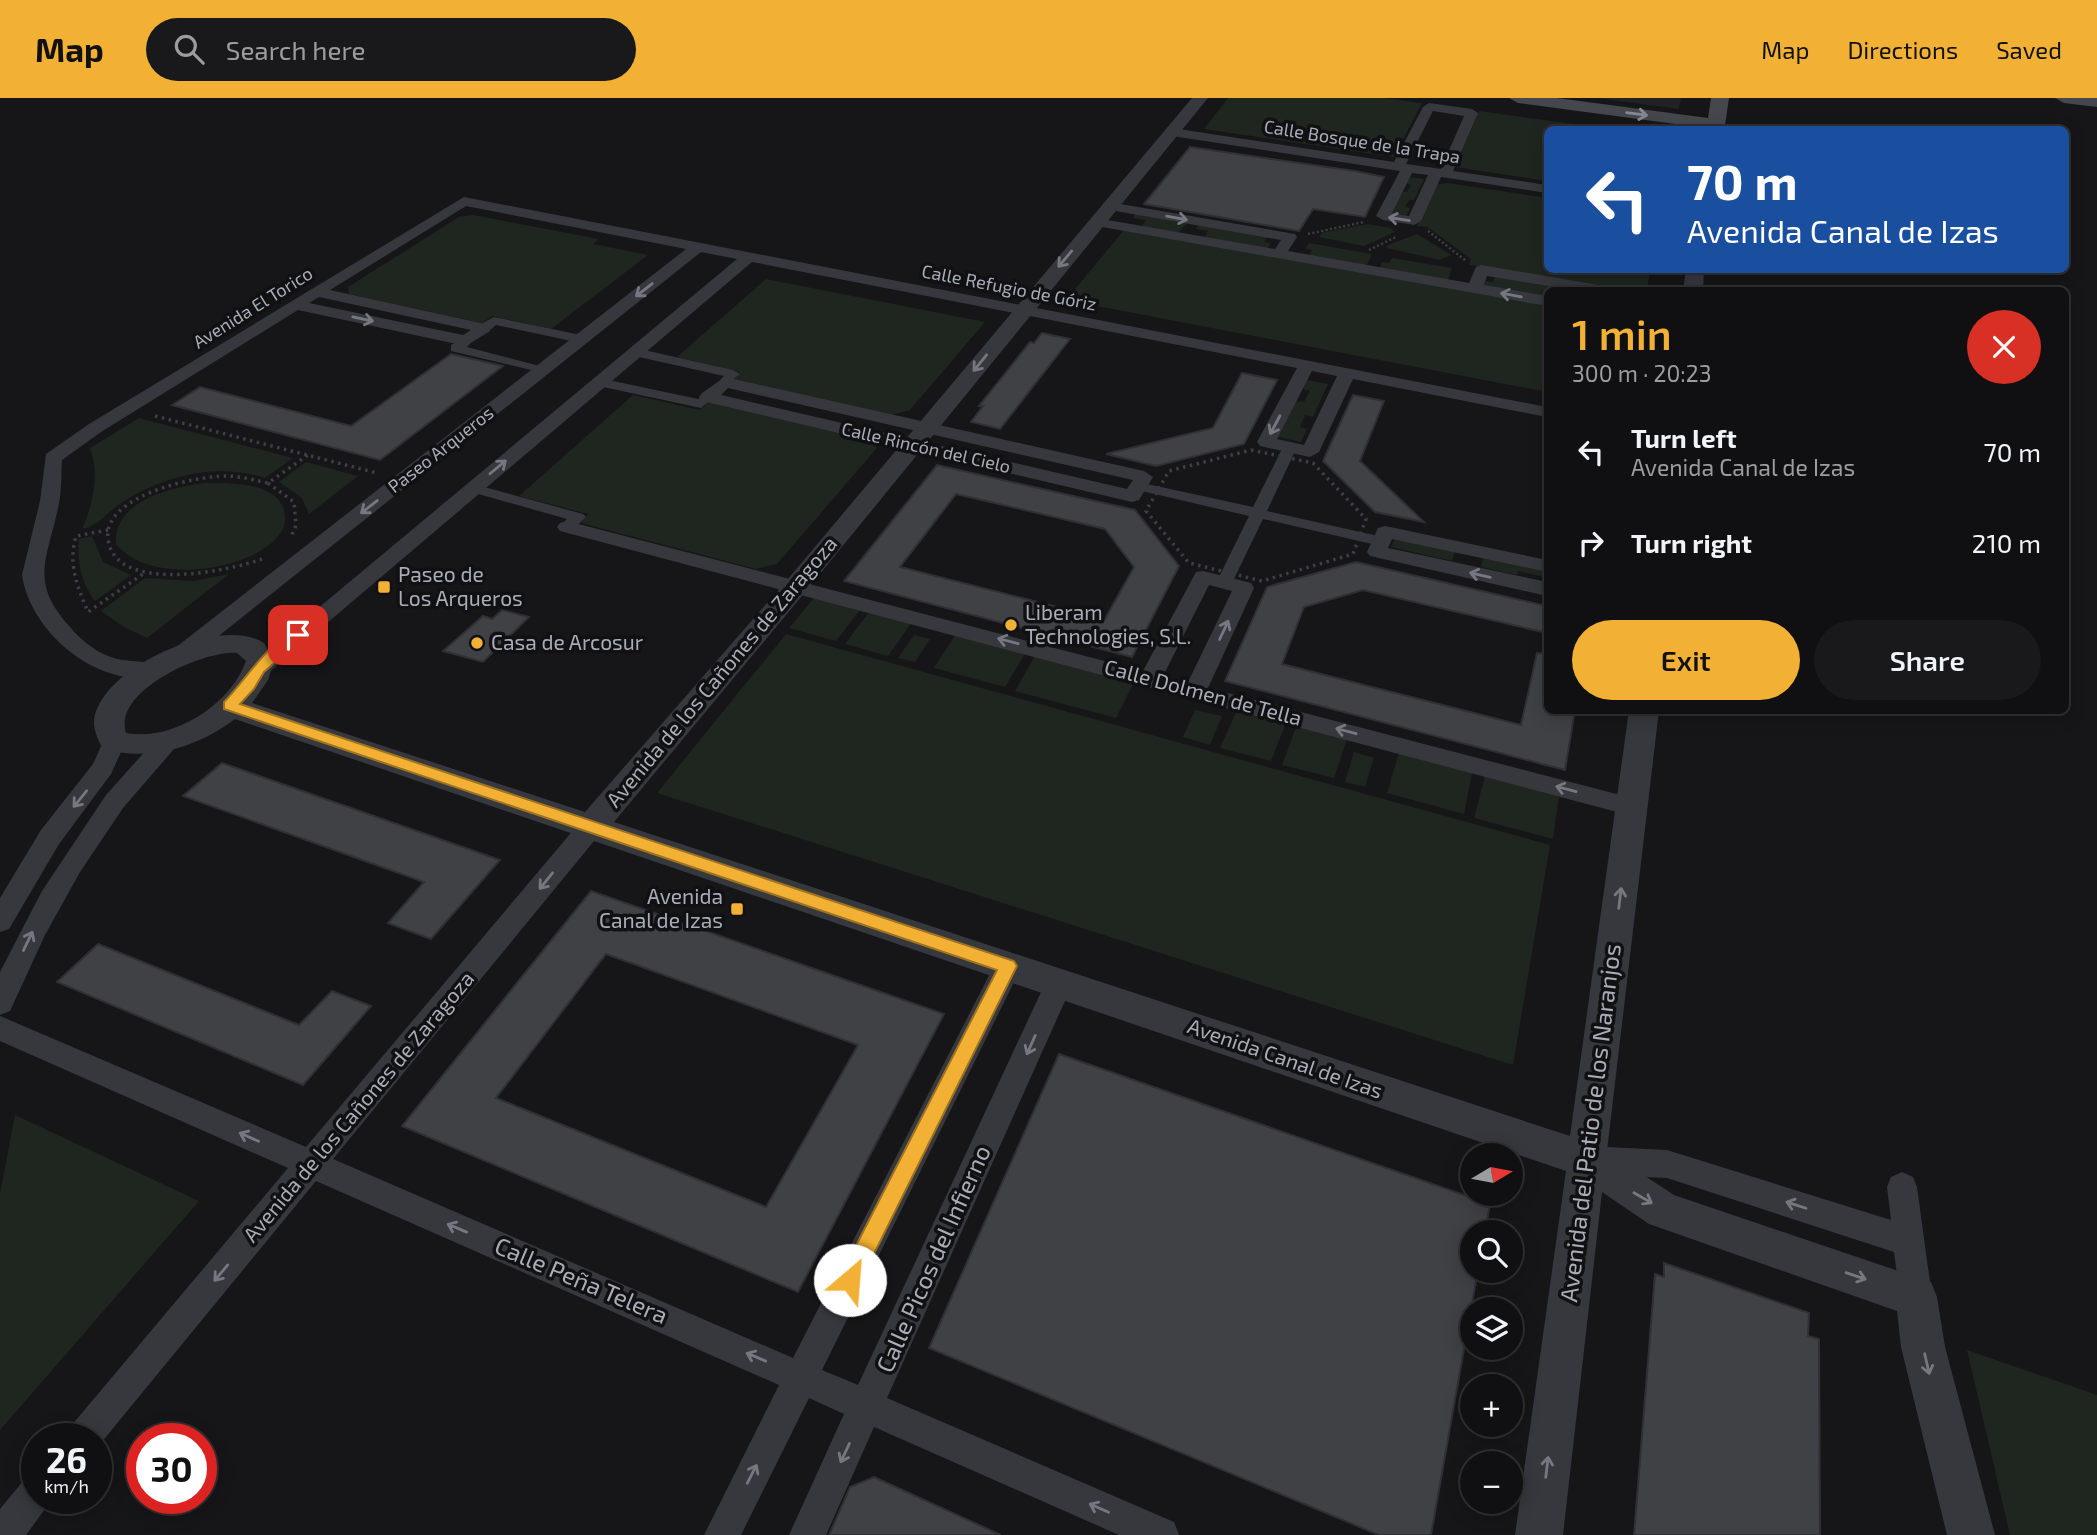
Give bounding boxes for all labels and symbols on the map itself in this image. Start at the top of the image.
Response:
one-way arrow [1625,108,1648,121]
street label: Calle Bosque de la Trapa [1263,115,1462,167]
one-way arrow [1165,212,1187,225]
one-way arrow [1388,212,1411,225]
one-way arrow [1057,250,1073,268]
street label: Calle Refugio de Góriz [920,259,1098,315]
street label: Avenida El Torico [189,262,316,353]
one-way arrow [635,282,653,297]
one-way arrow [1500,287,1523,301]
one-way arrow [351,313,374,326]
one-way arrow [972,353,987,371]
street label: Paseo Arqueros [383,401,498,497]
one-way arrow [1268,414,1281,435]
street label: Calle Rincón del Cielo [840,417,1013,477]
one-way arrow [489,459,507,475]
one-way arrow [360,499,379,514]
street label: Avenida de los Cañones de Zaragoza [600,531,842,811]
place label: Paseo de Los Arqueros [398,561,523,610]
one-way arrow [1469,567,1492,581]
marker: Paseo de Los Arqueros [376,579,392,595]
place label: Liberam Technologies, S.L. [1025,599,1191,648]
pin [268,605,328,665]
marker: Liberam Technologies, S.L. [1003,617,1019,633]
one-way arrow [1219,619,1232,640]
place label: Casa de Arcosur [491,629,644,654]
one-way arrow [997,634,1020,647]
marker: Casa de Arcosur [469,635,485,651]
street label: Calle Dolmen de Tella [1102,653,1305,730]
one-way arrow [1335,724,1358,737]
one-way arrow [1555,782,1578,795]
one-way arrow [72,789,87,807]
one-way arrow [539,871,554,889]
place label: Avenida Canal de Izas [599,883,723,932]
one-way arrow [1614,887,1627,910]
marker: Avenida Canal de Izas [729,901,745,917]
one-way arrow [21,931,35,952]
street label: Avenida del Patio de los Naranjos [1553,942,1626,1304]
street label: Avenida de los Cañones de Zaragoza [237,966,479,1246]
street label: Avenida Canal de Izas [1185,1012,1386,1103]
one-way arrow [1024,1034,1037,1055]
one-way arrow [238,1129,260,1142]
street label: Calle Picos del Infierno [869,1140,996,1376]
north arrow [1460,1143,1522,1206]
one-way arrow [1632,1192,1653,1205]
one-way arrow [1785,1198,1807,1211]
one-way arrow [447,1220,468,1233]
street label: Calle Peña Telera [491,1230,672,1329]
position arrow [813,1243,887,1317]
one-way arrow [214,1264,230,1282]
one-way arrow [1845,1271,1867,1283]
one-way arrow [745,1350,767,1363]
one-way arrow [1921,1352,1935,1375]
speed limit sign: 30 [126,1423,217,1514]
one-way arrow [838,1441,851,1463]
one-way arrow [1541,1456,1554,1479]
one-way arrow [746,1464,760,1485]
one-way arrow [1088,1500,1110,1513]

